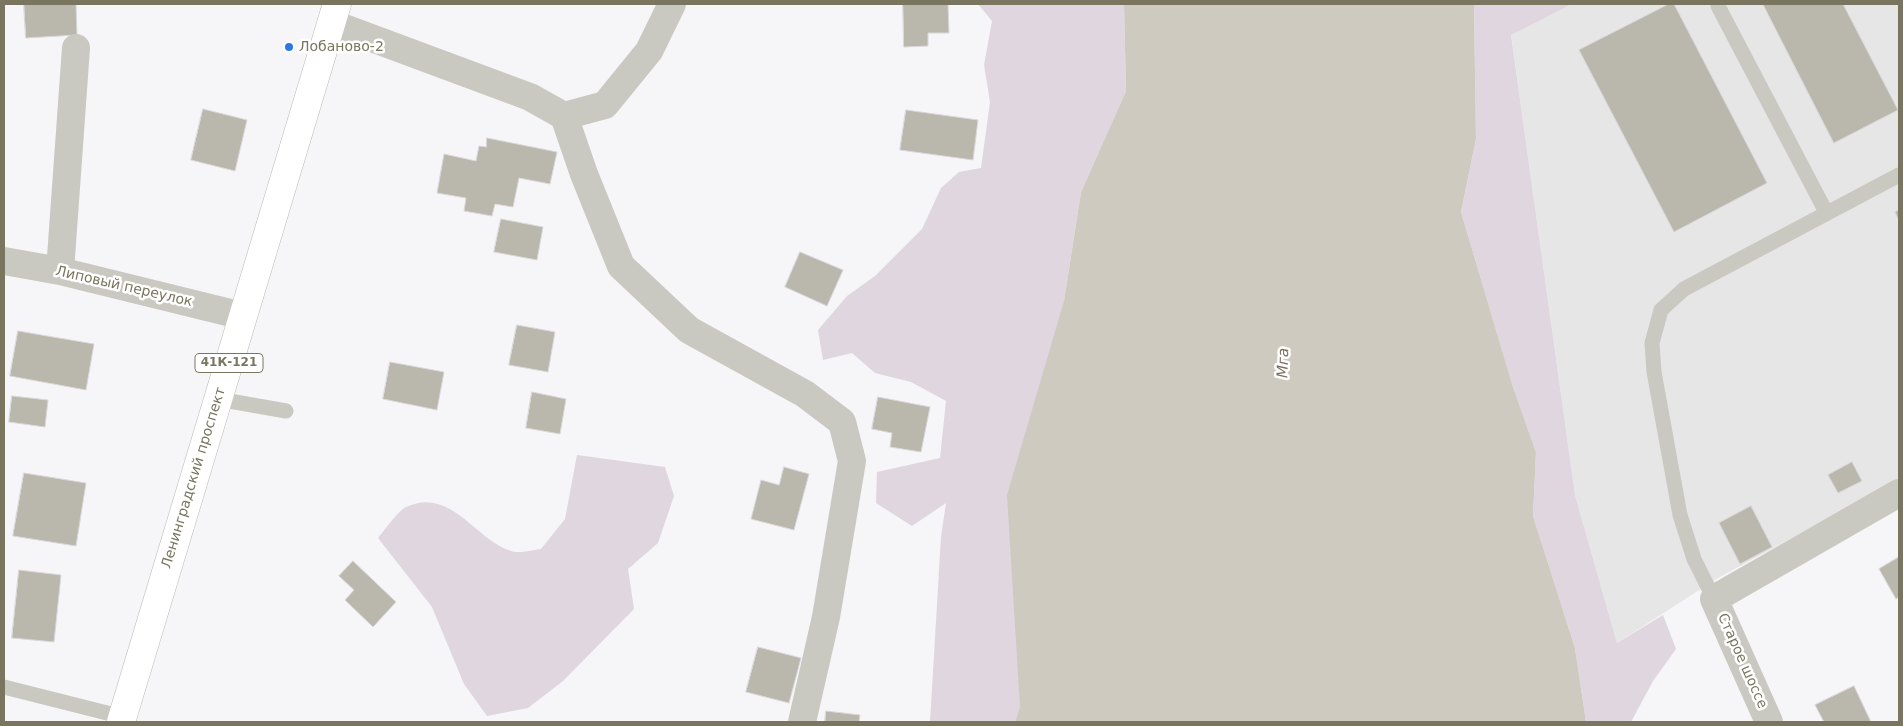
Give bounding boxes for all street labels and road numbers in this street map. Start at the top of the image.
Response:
street label: Липовый переулок [54,263,194,311]
road number: 41К-121 [195,353,263,372]
street label: Ленинградский проспект [158,385,230,571]
street label: Старое шоссе [1713,611,1771,711]

